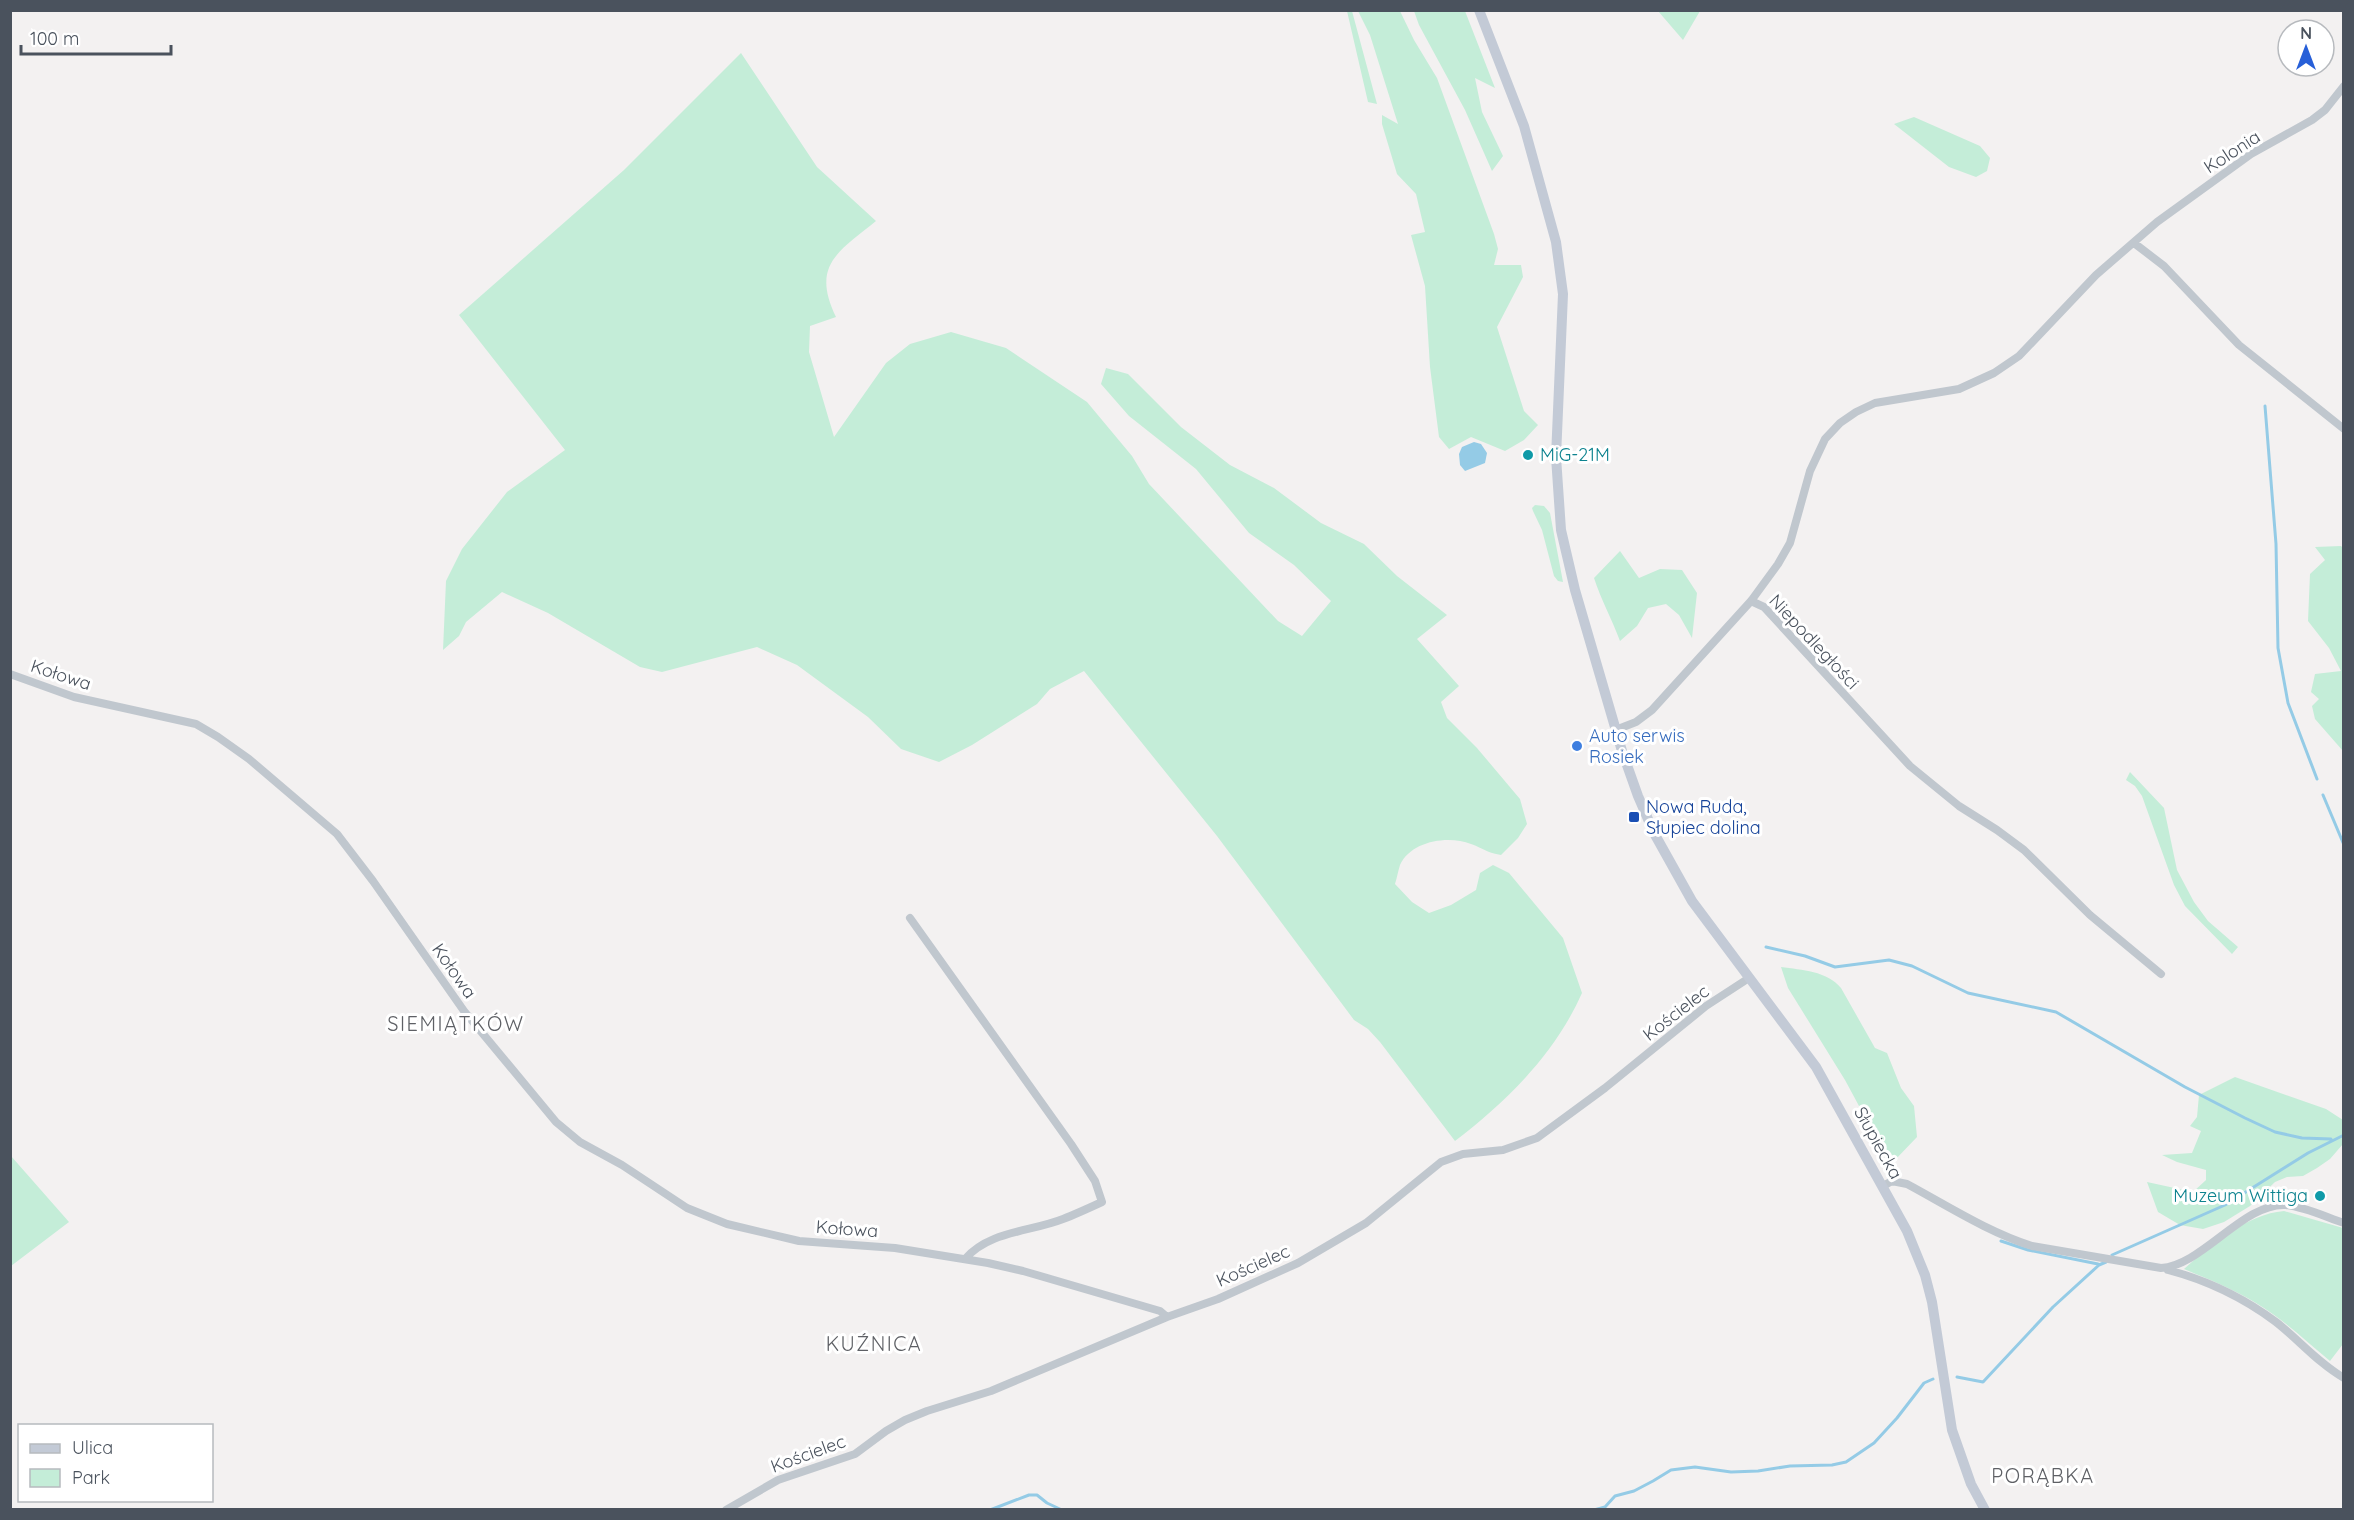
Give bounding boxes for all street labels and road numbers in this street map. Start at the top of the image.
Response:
street label: Kolonia [2199,125,2264,178]
street label: Niepodległości [1764,589,1864,694]
street label: Kołowa [28,654,94,695]
street label: Kołowa [427,939,482,1003]
street label: Kościelec [1638,980,1713,1046]
street label: Słupiecka [1849,1103,1908,1183]
street label: Kołowa [815,1215,879,1242]
street label: Kościelec [1213,1239,1293,1292]
street label: Kościelec [767,1429,848,1478]

